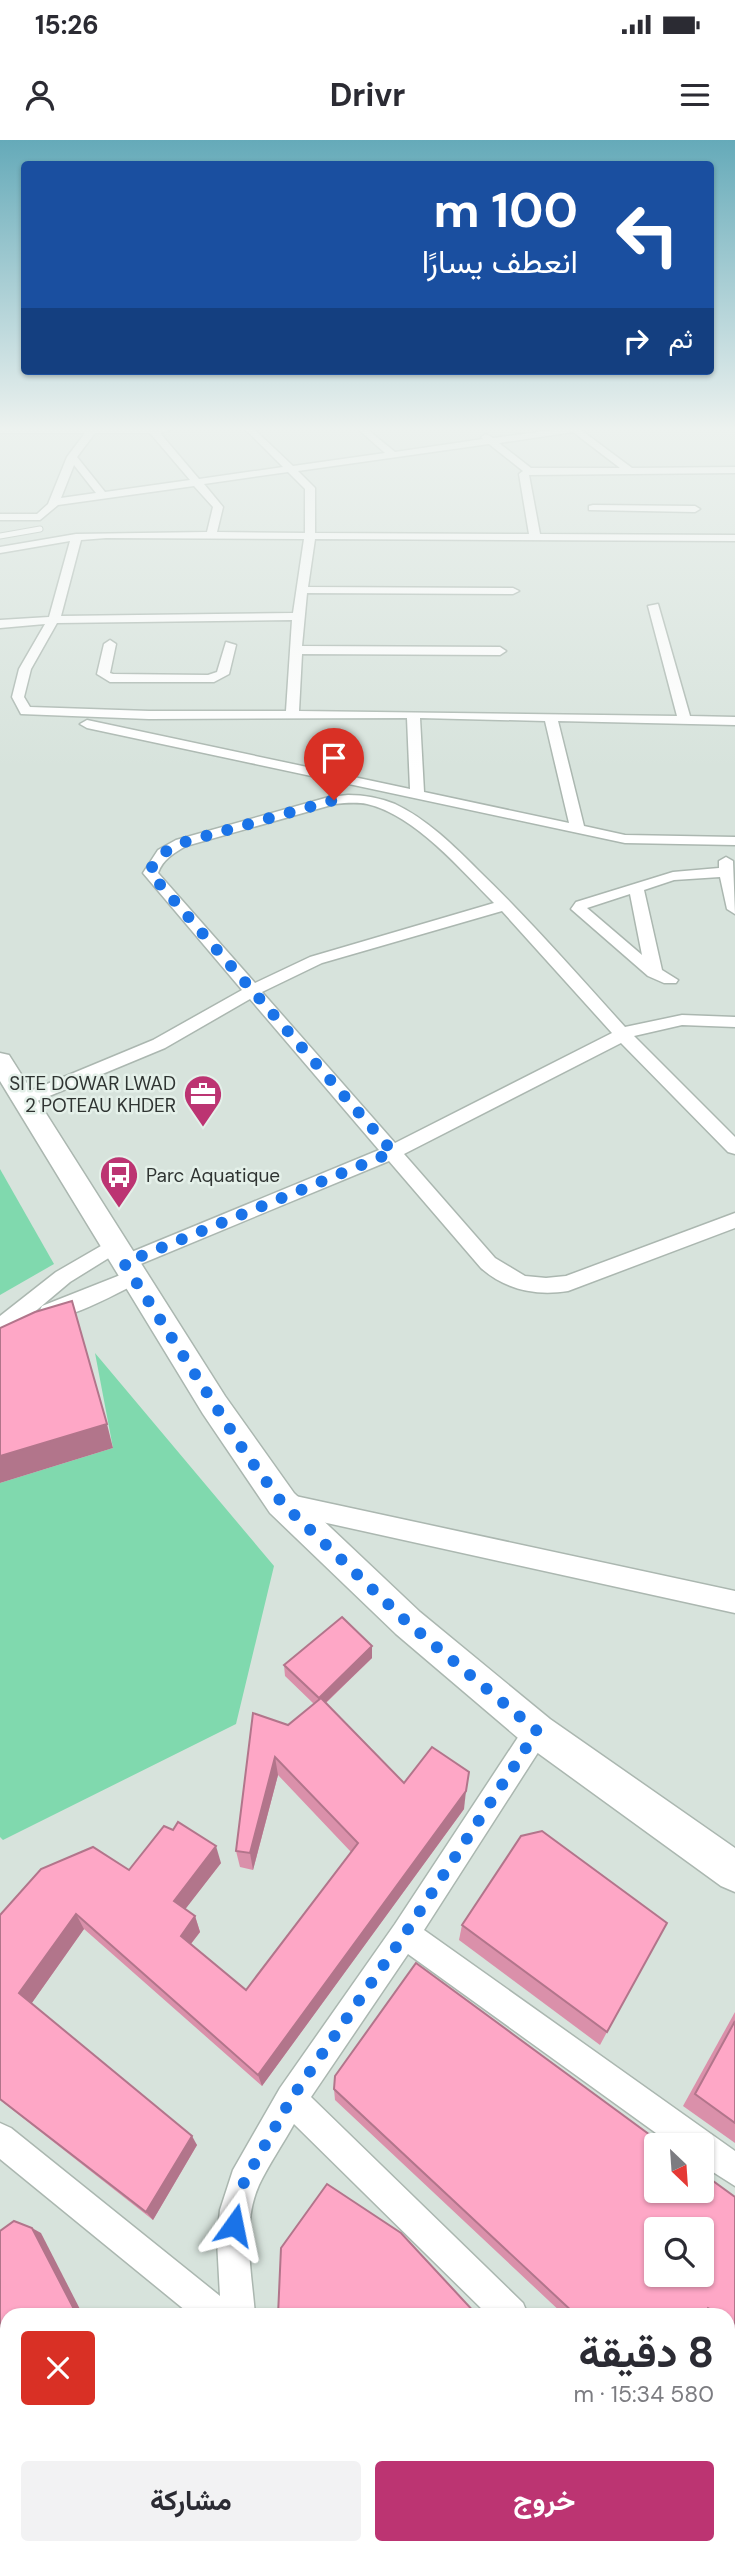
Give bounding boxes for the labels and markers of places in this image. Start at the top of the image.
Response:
pin [304,728,364,800]
place label: SITE DOWAR LWAD 2 POTEAU KHDER [9,1071,176,1118]
office icon: SITE DOWAR LWAD 2 POTEAU KHDER [182,1073,224,1128]
bus stop icon: Parc Aquatique [98,1154,140,1209]
place label: Parc Aquatique [146,1163,280,1188]

